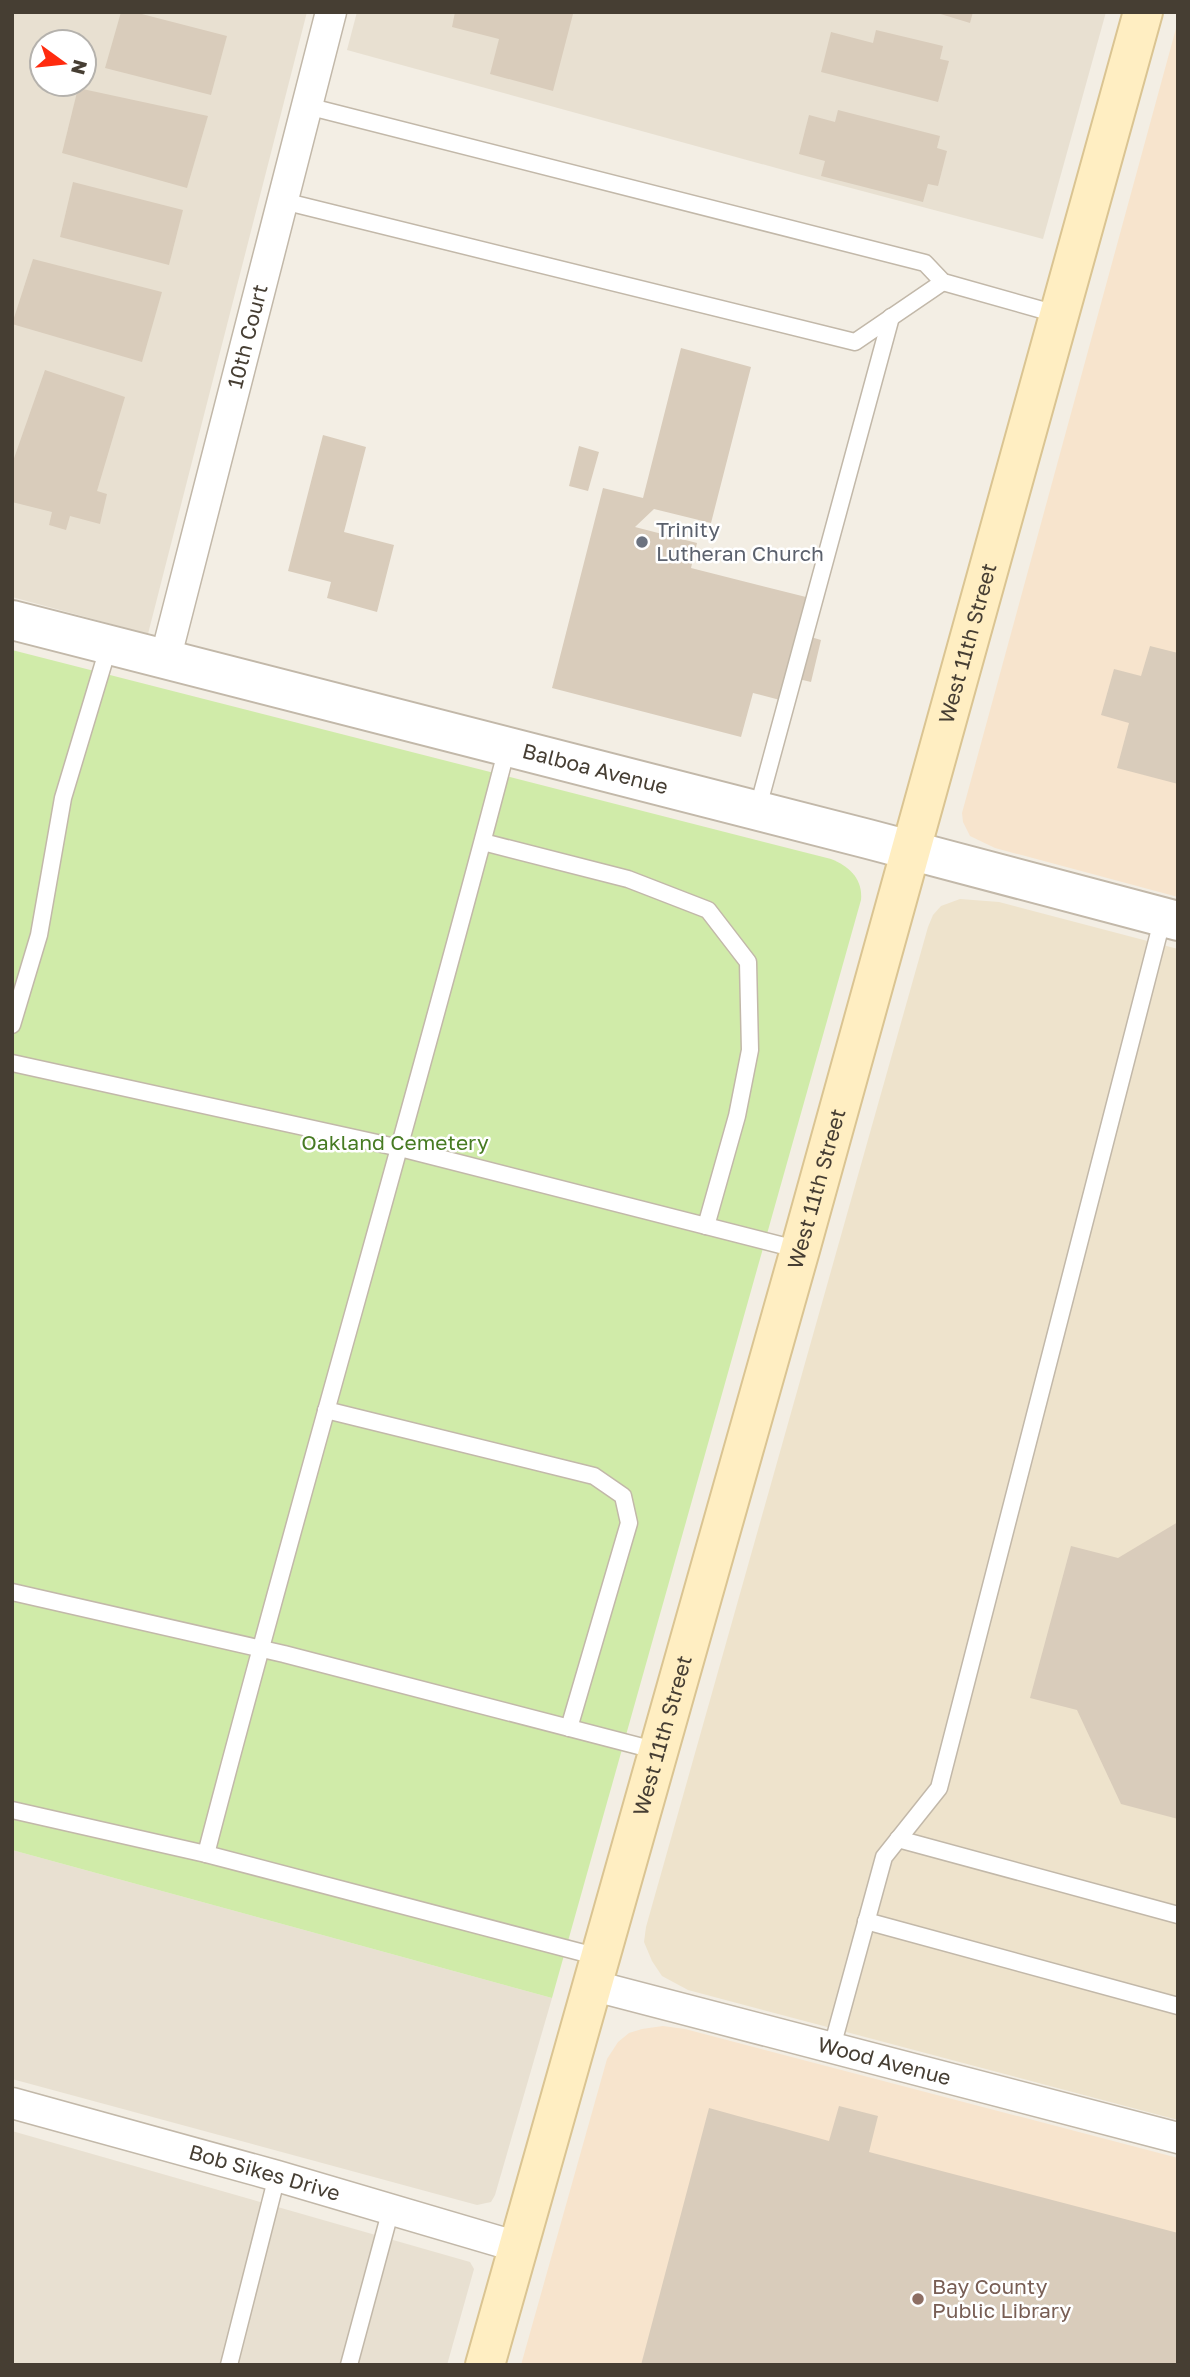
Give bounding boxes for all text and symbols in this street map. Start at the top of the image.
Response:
north arrow [28,28,98,98]
text: N [67,58,93,77]
street label: 10th Court [221,281,273,391]
place label: Trinity Lutheran Church [656,516,824,566]
marker: Trinity Lutheran Church [634,534,650,550]
street label: West 11th Street [932,560,1002,726]
street label: Balboa Avenue [520,737,671,799]
street label: West 11th Street [781,1105,851,1272]
park label: Oakland Cemetery [301,1129,489,1155]
street label: West 11th Street [627,1652,697,1819]
street label: Wood Avenue [815,2031,954,2090]
street label: Bob Sikes Drive [186,2138,343,2206]
place label: Bay County Public Library [932,2273,1072,2323]
marker: Bay County Public Library [910,2291,926,2307]

